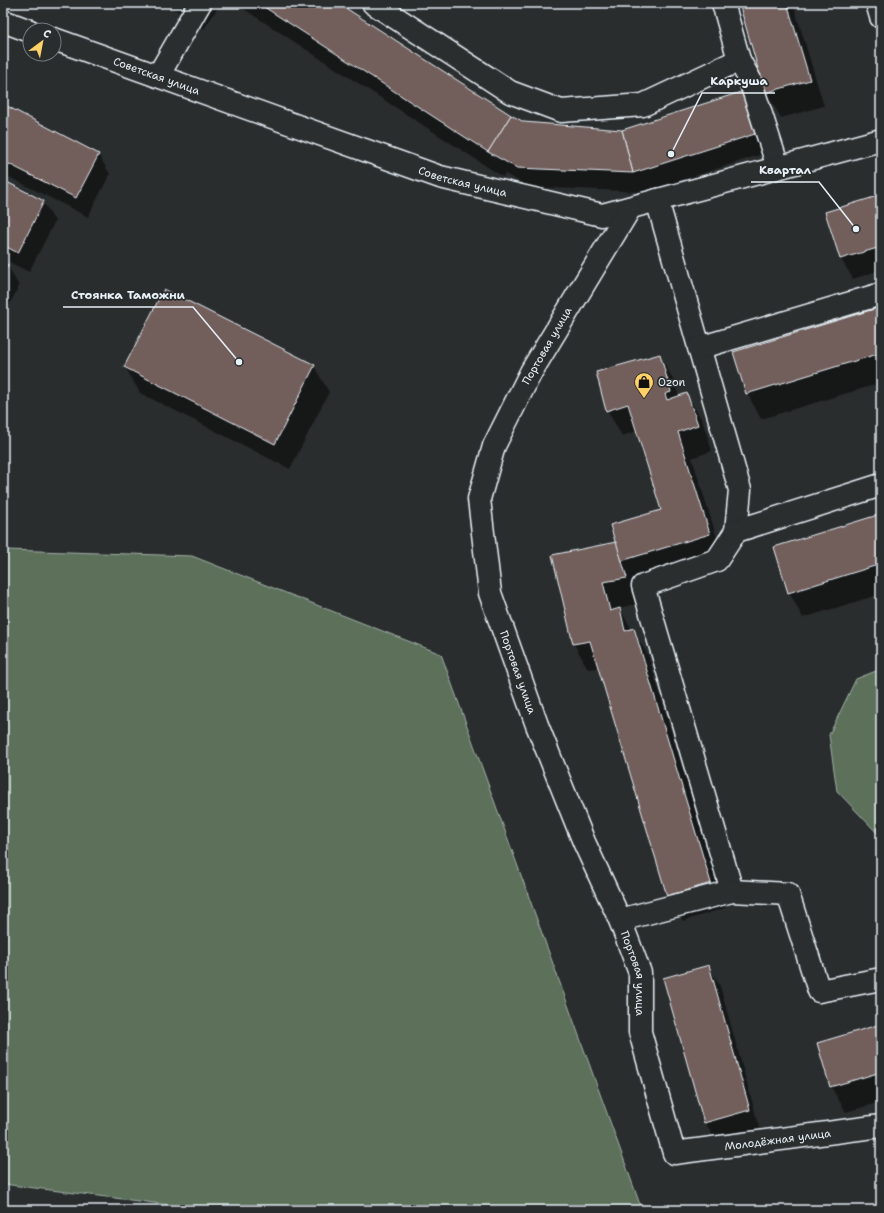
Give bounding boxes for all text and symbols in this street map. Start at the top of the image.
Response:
north arrow [22,22,62,62]
text: С [40,26,54,42]
street label: Советская улица [111,53,202,98]
callout: Каркуша [702,69,775,93]
text: Каркуша [710,73,769,89]
callout: Квартал [751,158,819,182]
street label: Советская улица [416,162,509,200]
text: Квартал [759,162,812,178]
callout: Стоянка Таможни [63,283,193,307]
text: Стоянка Таможни [71,287,186,303]
street label: Портовая улица [519,304,575,388]
shop icon: Ozon [633,371,655,399]
place label: Ozon [658,375,686,390]
street label: Портовая улица [496,628,540,716]
street label: Портовая улица [617,929,648,1016]
street label: Молодёжная улица [724,1125,832,1154]

